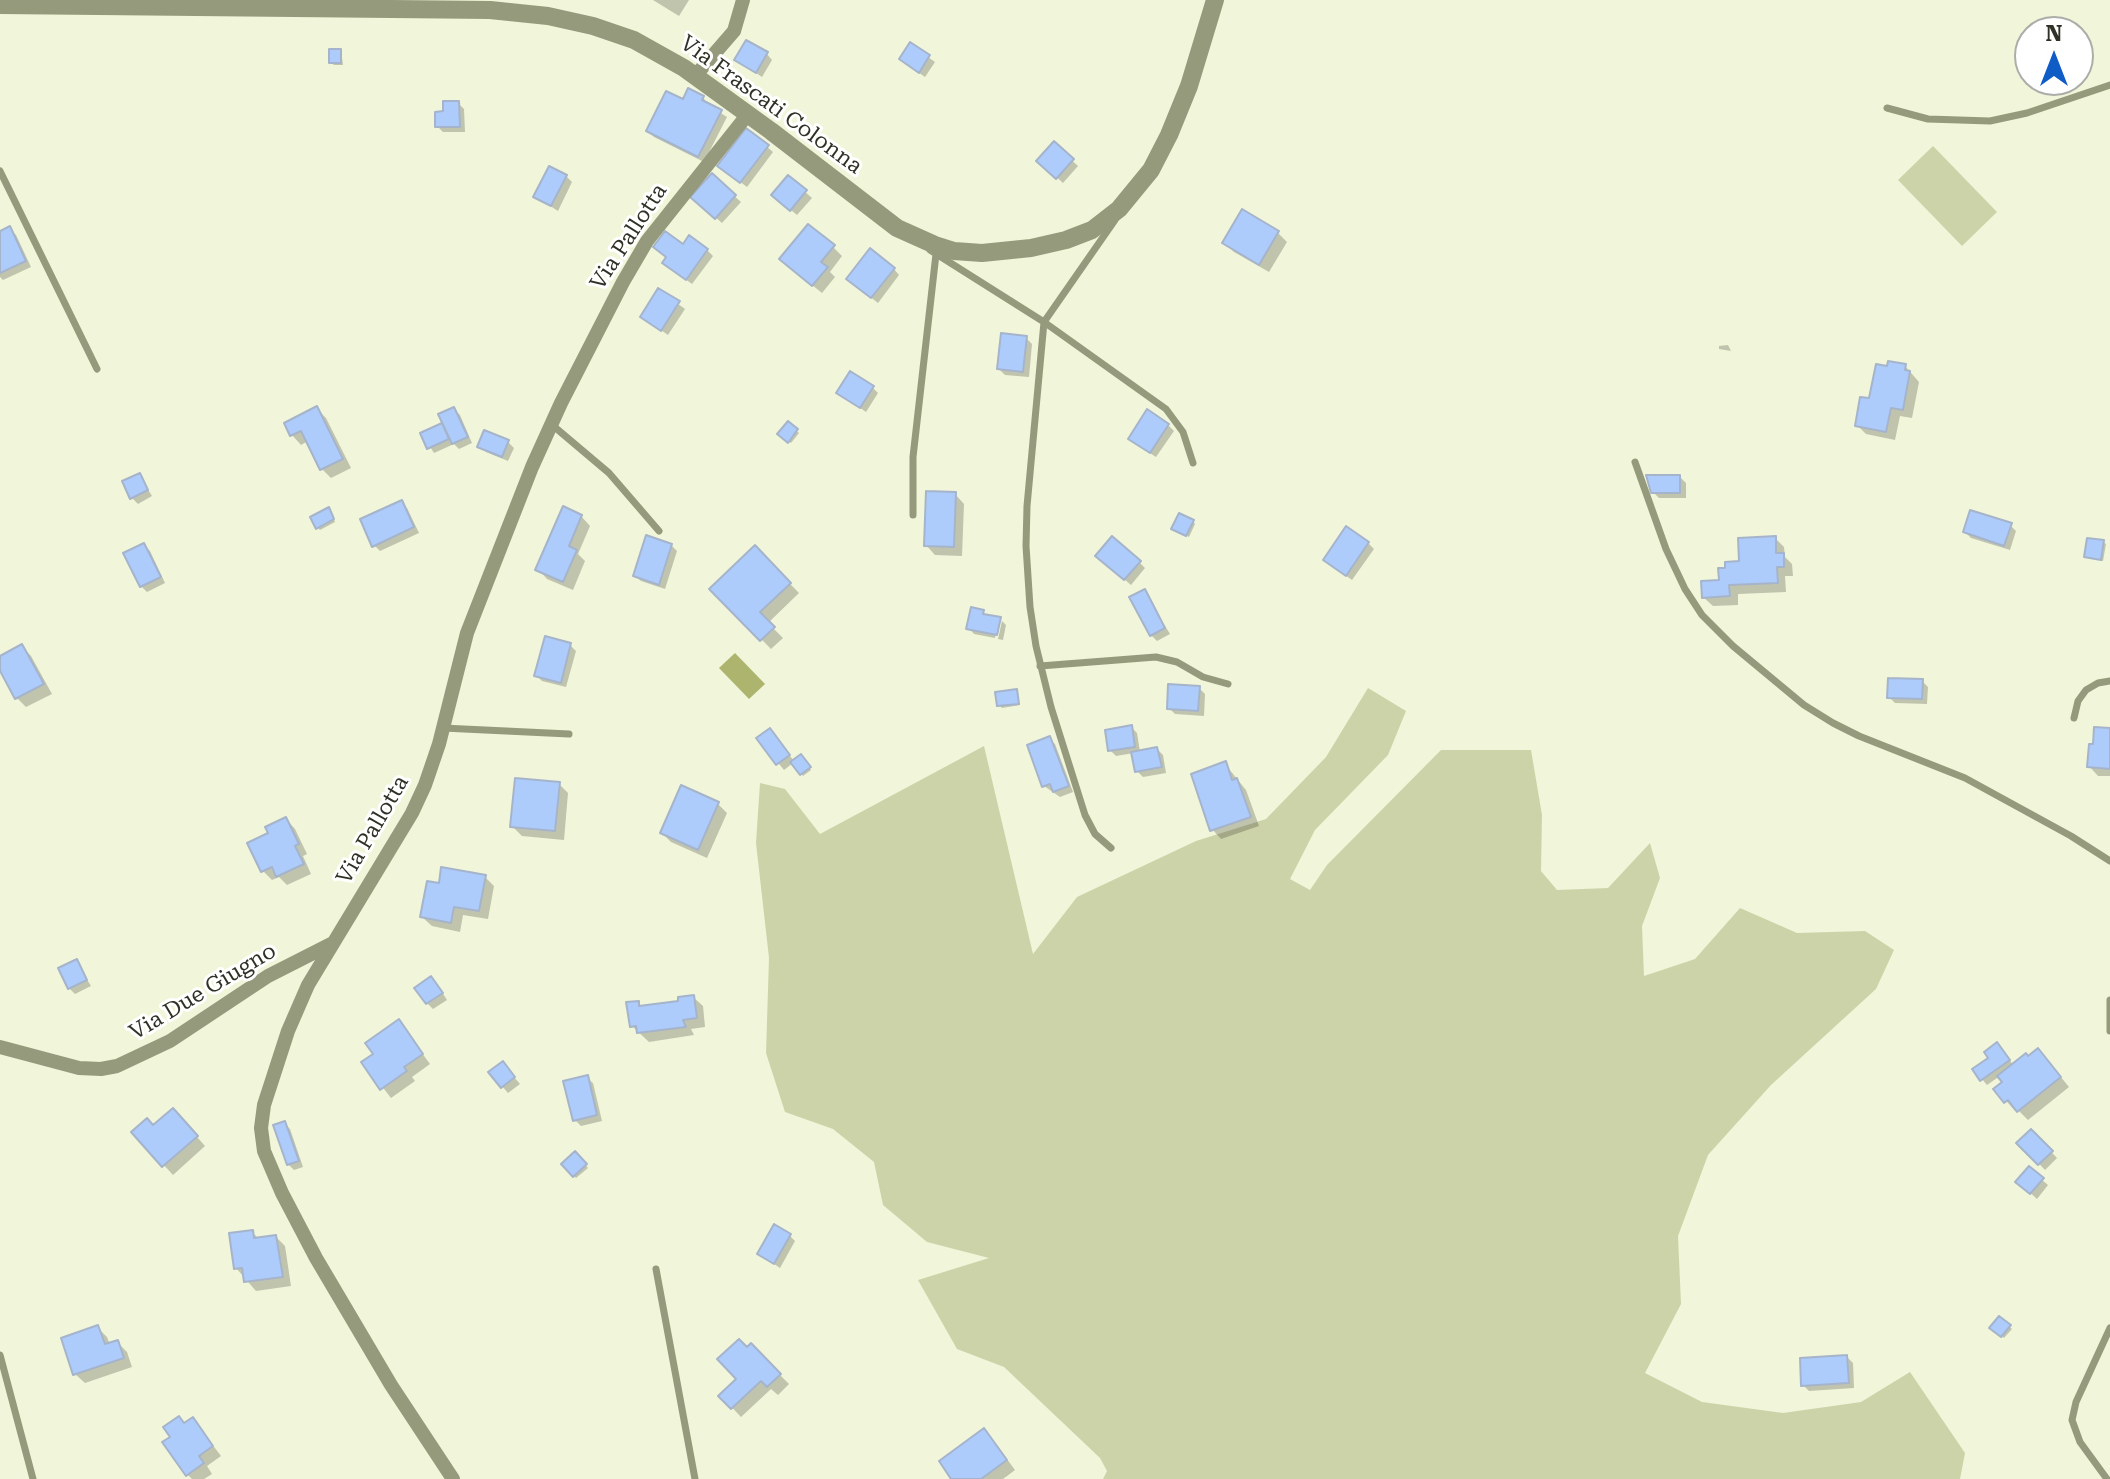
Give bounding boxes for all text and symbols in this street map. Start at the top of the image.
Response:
north arrow [2014,16,2094,96]
text: N [2046,21,2062,46]
street label: Via Frascati Colonna [675,30,867,180]
street label: Via Pallotta [585,179,673,295]
street label: Via Pallotta [331,771,415,889]
street label: Via Due Giugno [125,938,281,1046]

